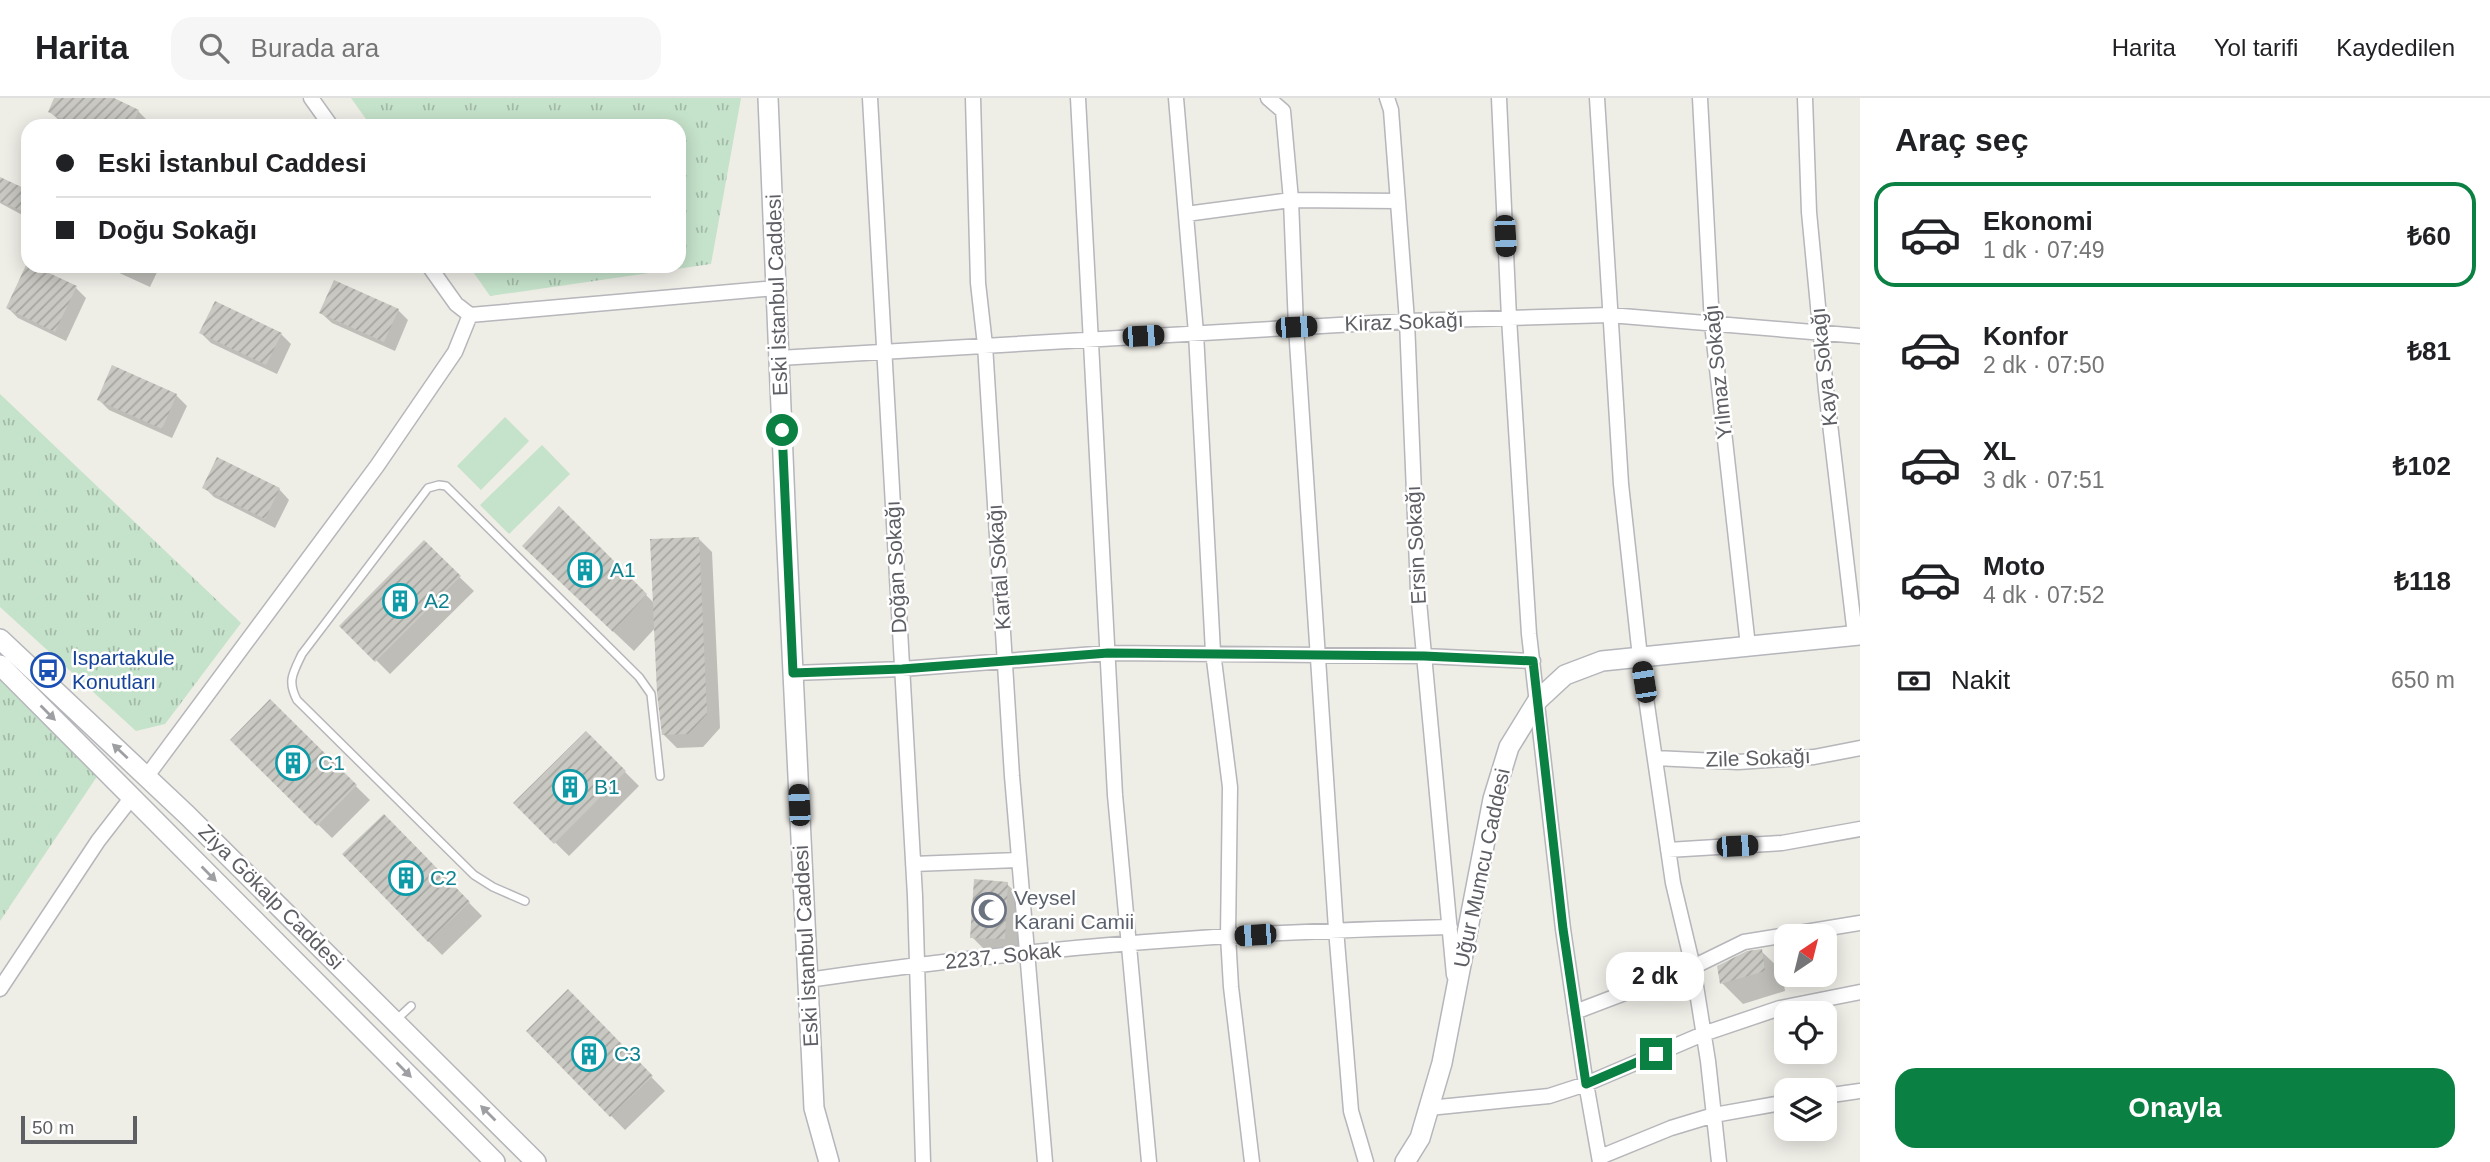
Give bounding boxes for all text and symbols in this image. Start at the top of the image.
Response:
search box [171,17,661,80]
text: Harita [35,29,129,66]
icon: search [195,29,233,67]
text: Burada ara [251,33,379,63]
text: Harita [2112,34,2176,61]
text: Yol tarifi [2214,34,2298,61]
text: Kaydedilen [2336,34,2455,61]
text: Araç seç [1895,122,2028,158]
text: Eski İstanbul Caddesi [98,148,367,178]
street label: Eski İstanbul Caddesi [761,194,792,396]
icon: car [1899,203,1962,266]
text: Ekonomi [1983,206,2093,236]
car [1494,214,1517,258]
text: Doğu Sokağı [98,215,257,245]
text: ₺60 [2407,221,2451,251]
text: 1 dk · 07:49 [1983,237,2104,263]
street label: Yılmaz Sokağı [1699,304,1736,441]
street label: Kaya Sokağı [1806,307,1841,427]
street label: Kiraz Sokağı [1344,308,1464,335]
car [1275,315,1318,339]
icon: car [1899,318,1962,381]
text: Konfor [1983,321,2068,351]
car [1122,324,1165,348]
text: ₺81 [2407,336,2451,366]
text: 2 dk · 07:50 [1983,352,2104,378]
route start [766,414,798,446]
icon: car [1899,433,1962,496]
text: XL [1983,436,2016,466]
text: ₺102 [2393,451,2451,481]
text: 3 dk · 07:51 [1983,467,2104,493]
street label: Ersin Sokağı [1401,485,1430,605]
street label: Doğan Sokağı [881,500,910,634]
street label: Kartal Sokağı [983,503,1014,631]
icon: car [1899,548,1962,611]
building icon: A1 [566,551,604,589]
text: Moto [1983,551,2045,581]
place label: A1 [610,558,636,581]
text: ₺118 [2394,566,2451,596]
building icon: A2 [381,582,419,620]
text: 4 dk · 07:52 [1983,582,2104,608]
place label: A2 [424,589,450,612]
place label: Ispartakule Konutları [72,646,175,693]
bus stop icon: Ispartakule Konutları [29,651,67,689]
car [1631,660,1658,704]
icon: cash [1895,662,1933,700]
text: Nakit [1951,665,2010,695]
text: 650 m [2391,667,2455,693]
one-way arrow [40,705,57,722]
one-way arrow [112,743,129,759]
building icon: C1 [274,744,312,782]
street label: Zile Sokağı [1705,744,1811,771]
place label: C1 [318,751,345,774]
street label: Uğur Mumcu Caddesi [1449,766,1514,970]
building icon: B1 [551,768,589,806]
place label: B1 [594,775,620,798]
car [788,783,811,827]
street label: Ziya Gökalp Caddesi [194,820,348,974]
car [1716,834,1759,858]
street label: Eski İstanbul Caddesi [789,845,822,1047]
building icon: C2 [387,859,425,897]
one-way arrow [200,866,217,883]
place label: C2 [430,866,457,889]
place label: Veysel Karani Camii [1014,886,1134,933]
mosque icon: Veysel Karani Camii [970,891,1008,929]
car [1234,923,1277,947]
north arrow [1774,924,1838,987]
map controls [1774,924,1837,1141]
street label: 2237. Sokak [944,938,1063,973]
callout: 2 dk [1607,953,1705,1002]
text: 2 dk [1632,963,1678,989]
button: locate [1774,1001,1837,1064]
building icon: C3 [570,1035,608,1073]
route end [1640,1038,1672,1070]
place label: C3 [614,1042,641,1065]
one-way arrow [395,1062,412,1079]
button: Onayla [1895,1068,2455,1148]
button: layers [1774,1078,1837,1141]
one-way arrow [480,1105,497,1122]
scale bar [21,1113,136,1145]
text: 50 m [32,1117,74,1138]

